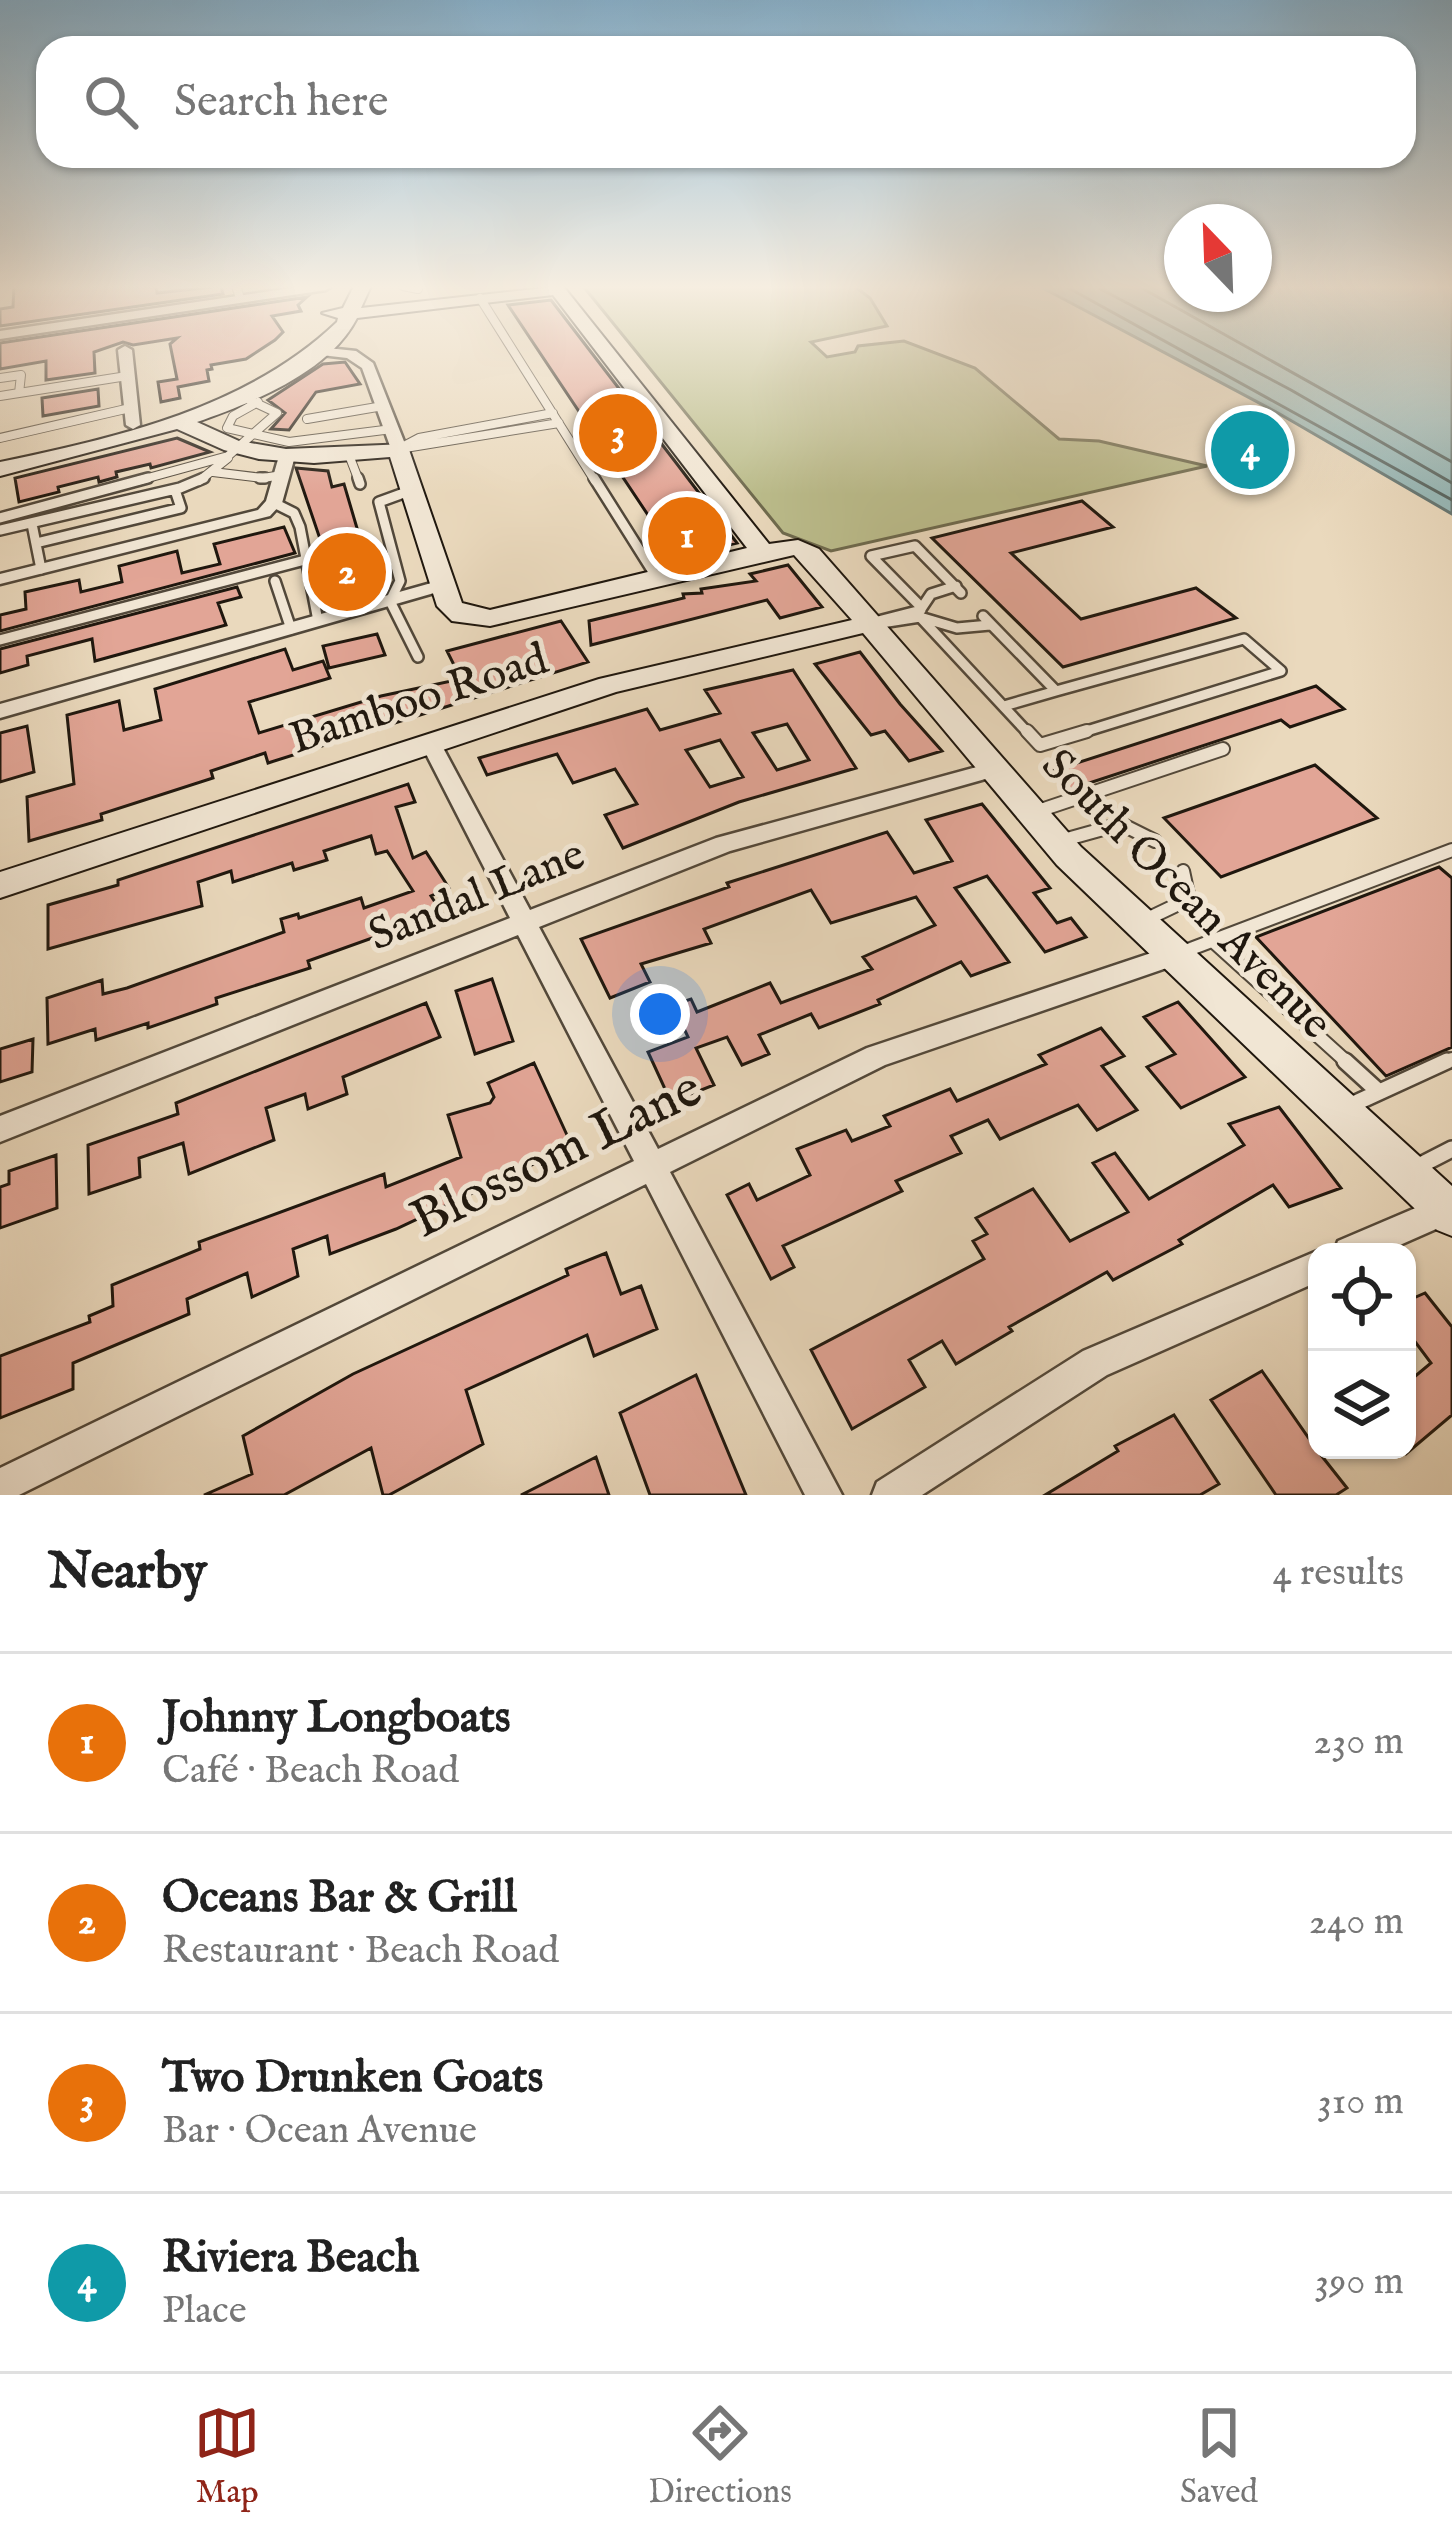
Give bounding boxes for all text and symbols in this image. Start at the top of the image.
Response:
search box [36,36,1416,168]
icon: search [78,69,144,135]
text: Search here [174,74,388,131]
north arrow [1164,204,1272,312]
pin: 3 [579,388,657,478]
pin: 4 [1211,405,1289,495]
pin: 1 [648,491,726,581]
pin: 2 [308,527,386,617]
street label: Bamboo Road [283,631,556,769]
street label: South Ocean Avenue [1029,738,1343,1052]
street label: Sandal Lane [361,827,593,965]
your location [630,984,690,1044]
street label: Blossom Lane [400,1056,714,1256]
map controls [1308,1243,1416,1459]
button: locate [1308,1243,1416,1351]
button: layers [1308,1351,1416,1459]
text: Nearby [48,1541,207,1606]
text: 4 results [1272,1549,1404,1598]
text: Johnny Longboats [162,1690,511,1747]
text: 1 [80,1718,94,1767]
text: 230 m [1313,1718,1404,1767]
text: Café · Beach Road [162,1747,459,1796]
text: Oceans Bar & Grill [162,1870,517,1927]
text: 2 [78,1898,96,1947]
text: 240 m [1309,1898,1404,1947]
text: Restaurant · Beach Road [162,1927,559,1976]
text: Two Drunken Goats [162,2050,543,2107]
text: 3 [80,2078,94,2127]
text: 310 m [1317,2078,1404,2127]
text: Bar · Ocean Avenue [162,2107,477,2156]
text: Riviera Beach [162,2230,419,2287]
text: 4 [77,2258,97,2307]
text: 390 m [1315,2258,1404,2307]
text: Place [162,2287,247,2336]
tab: Map [194,2400,260,2514]
tab: Directions [648,2400,792,2514]
tab: Saved [1180,2400,1258,2514]

